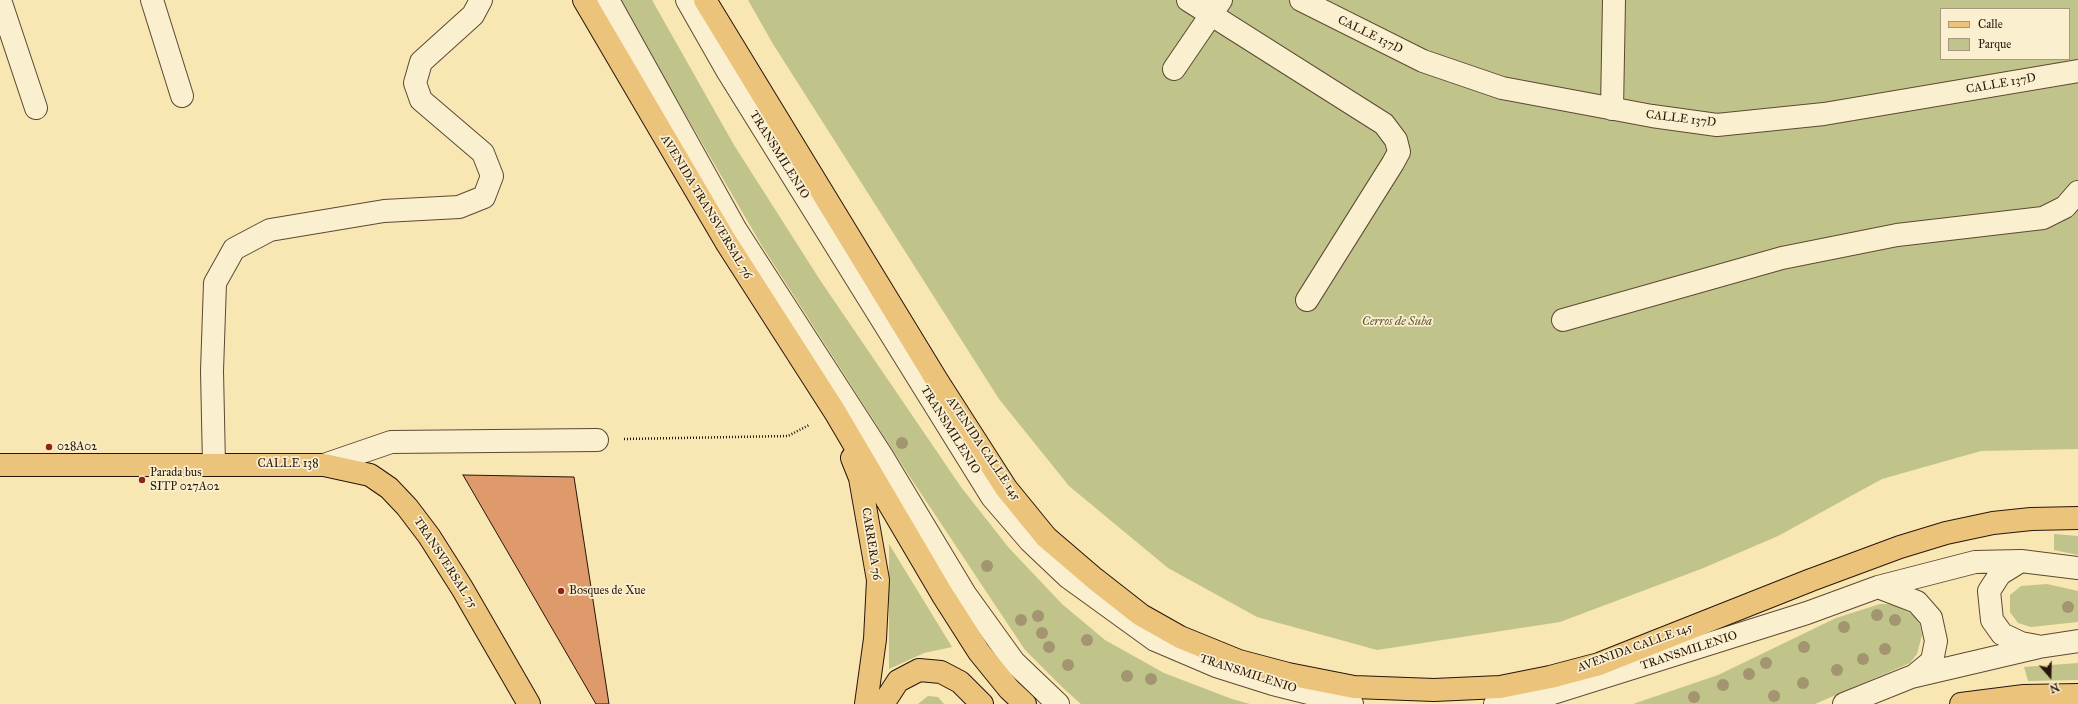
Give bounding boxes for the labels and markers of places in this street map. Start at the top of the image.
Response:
place label: 028A02 [57,440,97,454]
marker: 028A02 [44,442,54,452]
place label: Parada bus SITP 027A02 [150,466,220,494]
marker: Parada bus SITP 027A02 [137,475,147,485]
place label: Bosques de Xue [569,584,646,598]
marker: Bosques de Xue [556,586,566,596]

